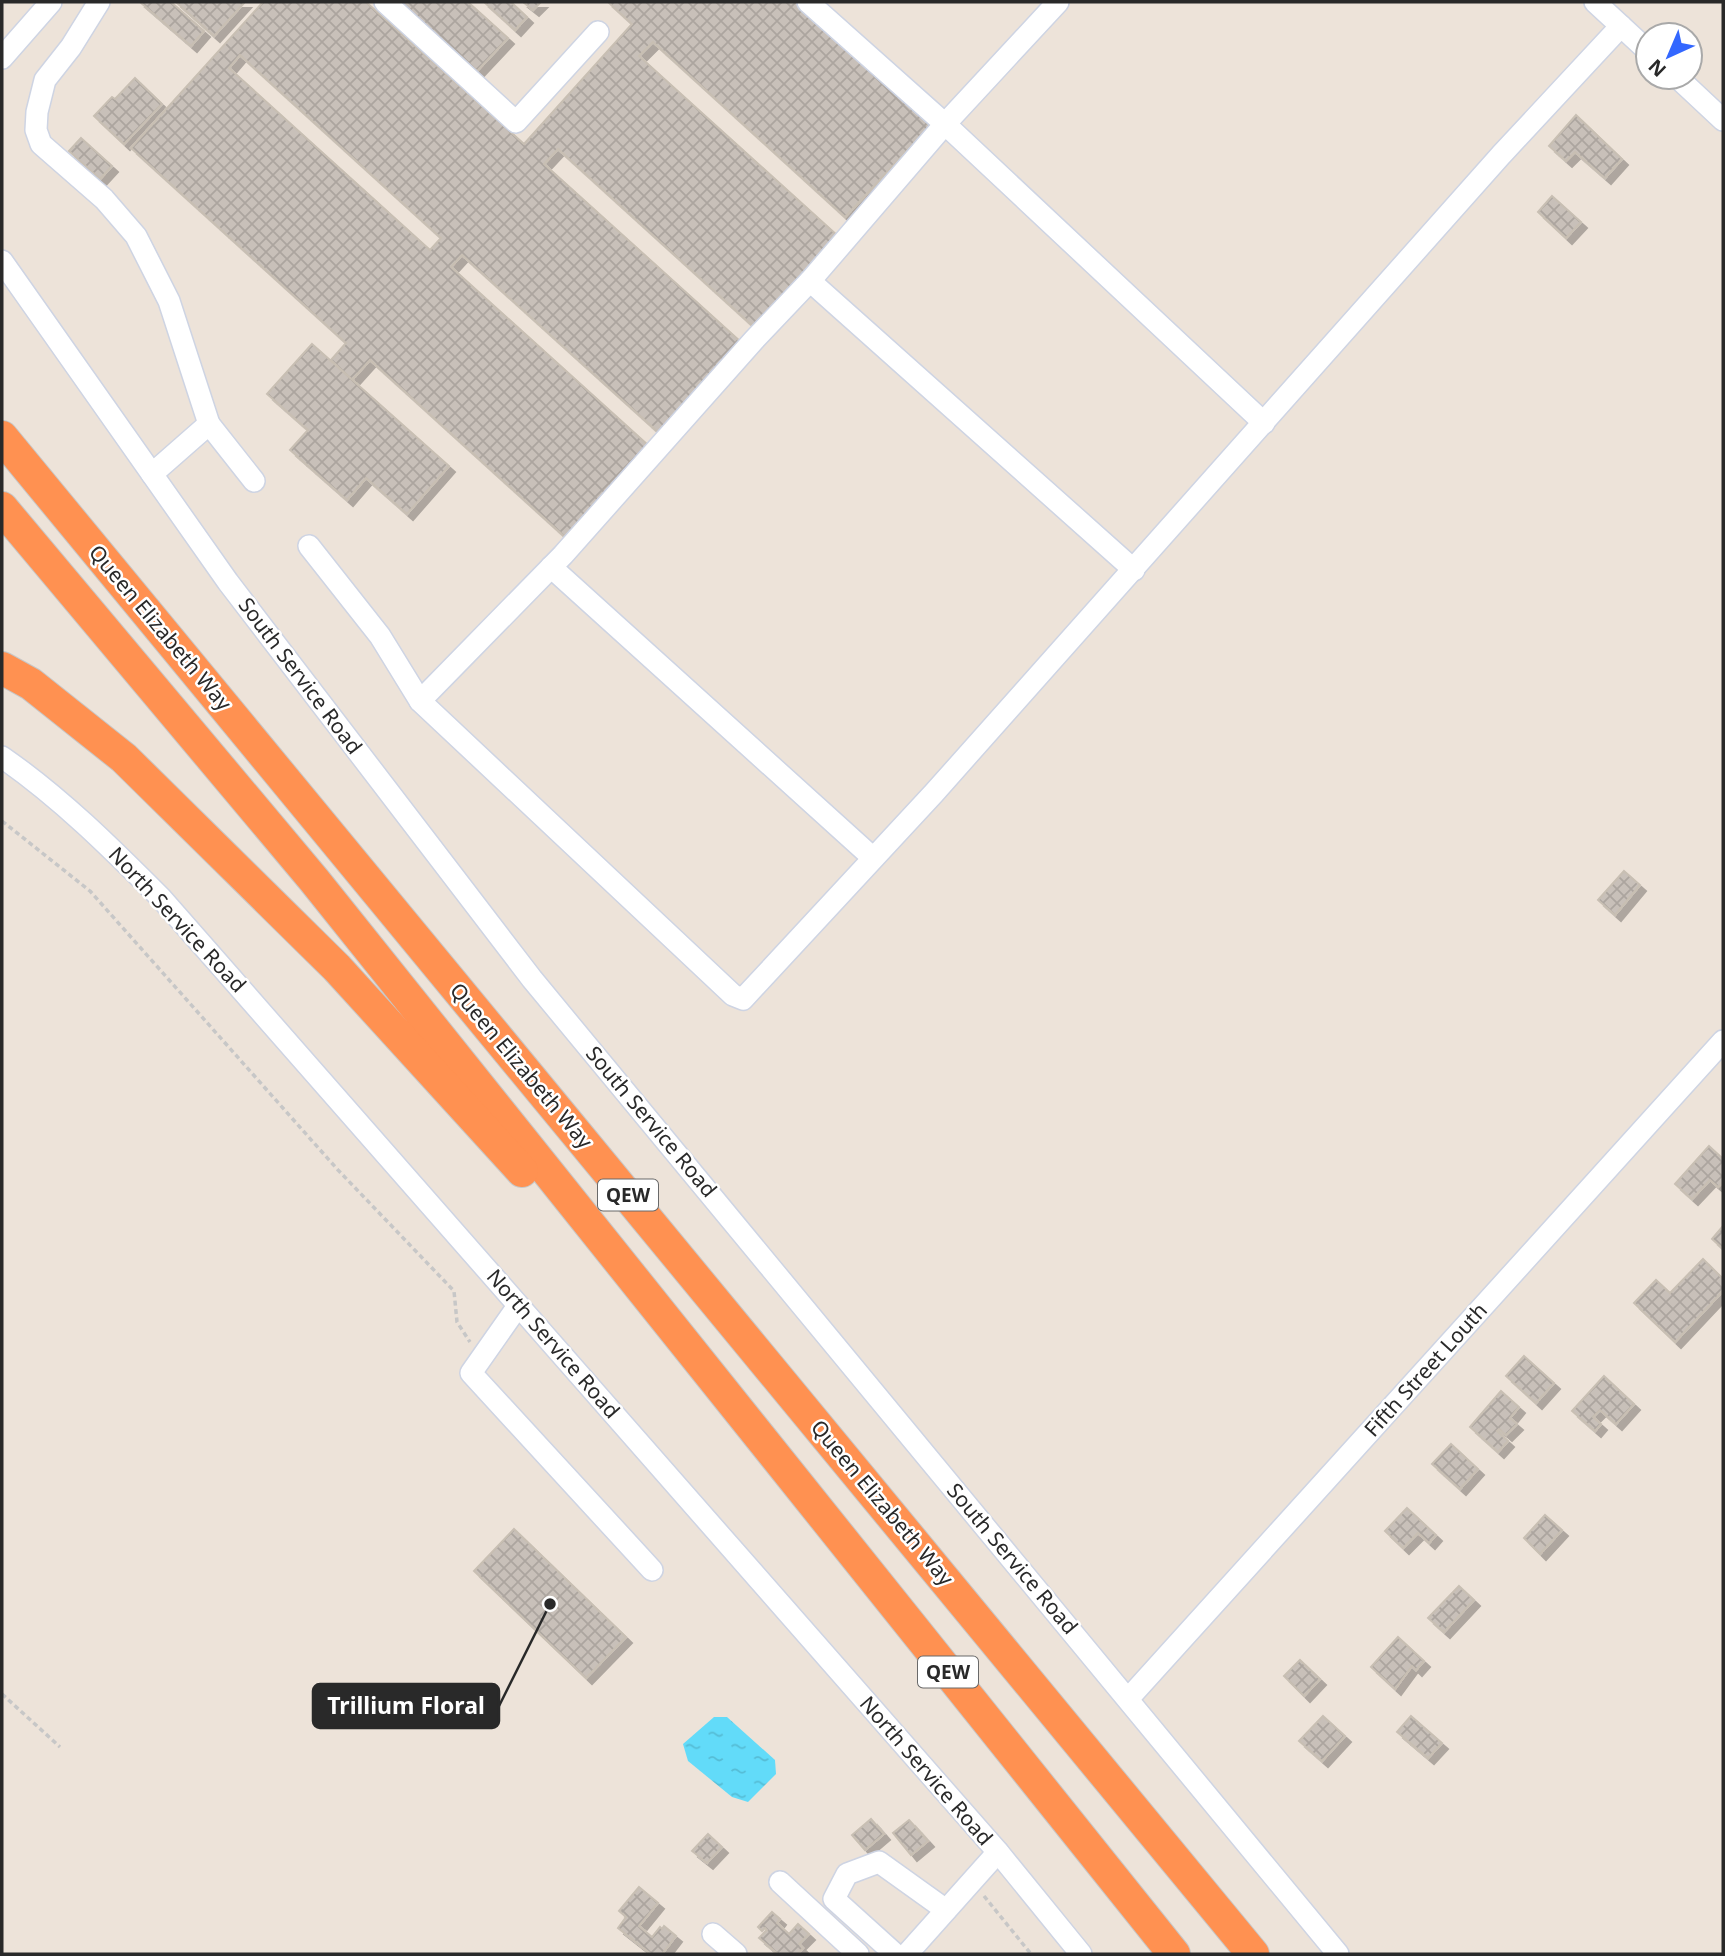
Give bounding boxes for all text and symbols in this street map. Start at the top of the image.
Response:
north arrow [1634,21,1704,91]
text: N [1643,54,1672,83]
street label: Queen Elizabeth Way [83,539,239,716]
street label: South Service Road [233,591,369,759]
street label: North Service Road [103,841,253,998]
street label: Queen Elizabeth Way [444,977,600,1154]
street label: South Service Road [580,1040,723,1203]
road number: QEW [598,1180,658,1210]
street label: North Service Road [481,1263,626,1424]
street label: Fifth Street Louth [1358,1296,1493,1442]
street label: Queen Elizabeth Way [805,1414,961,1591]
street label: South Service Road [941,1477,1084,1640]
road number: QEW [918,1656,978,1688]
callout: Trillium Floral [313,1684,499,1728]
text: Trillium Floral [327,1689,485,1721]
street label: North Service Road [854,1690,999,1851]

